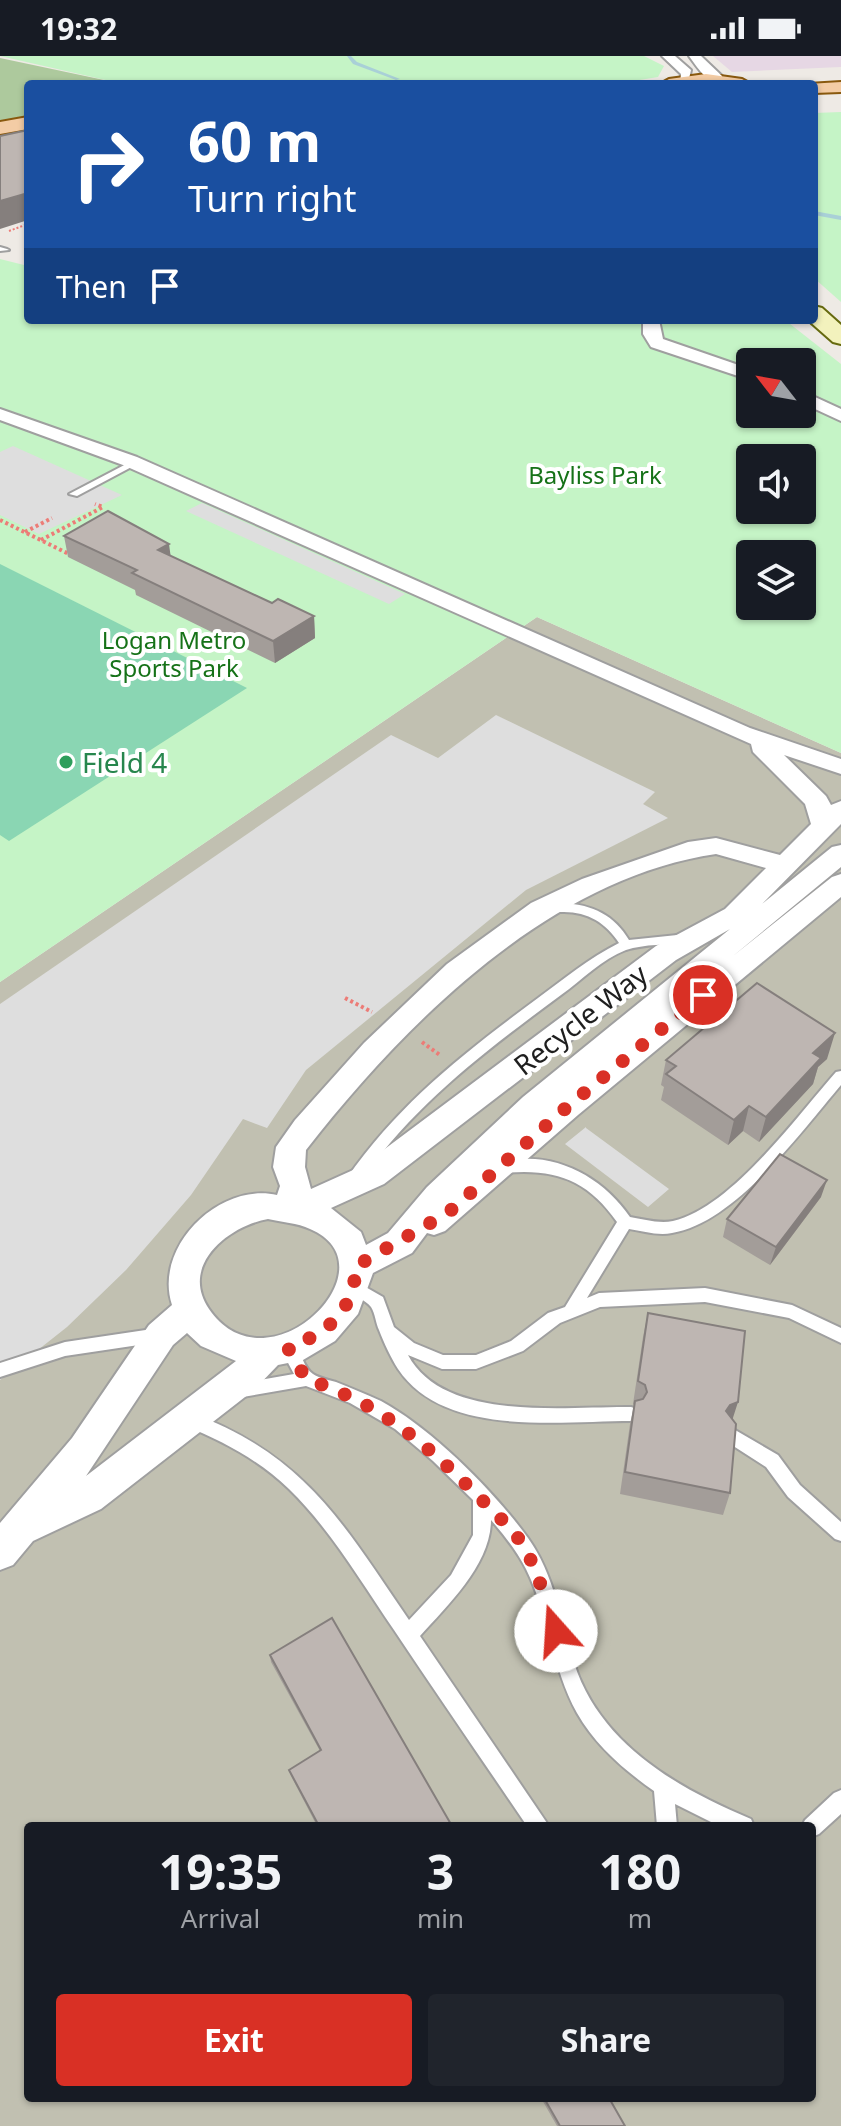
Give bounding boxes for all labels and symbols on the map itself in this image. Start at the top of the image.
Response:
north arrow [736,348,816,428]
park label: Bayliss Park [528,458,662,491]
park label: Logan Metro Sports Park [102,623,246,684]
place label: Field 4 [82,743,167,781]
marker: Field 4 [57,753,75,771]
street label: Recycle Way [505,954,655,1083]
pin [669,961,737,1029]
position arrow [514,1589,598,1673]

